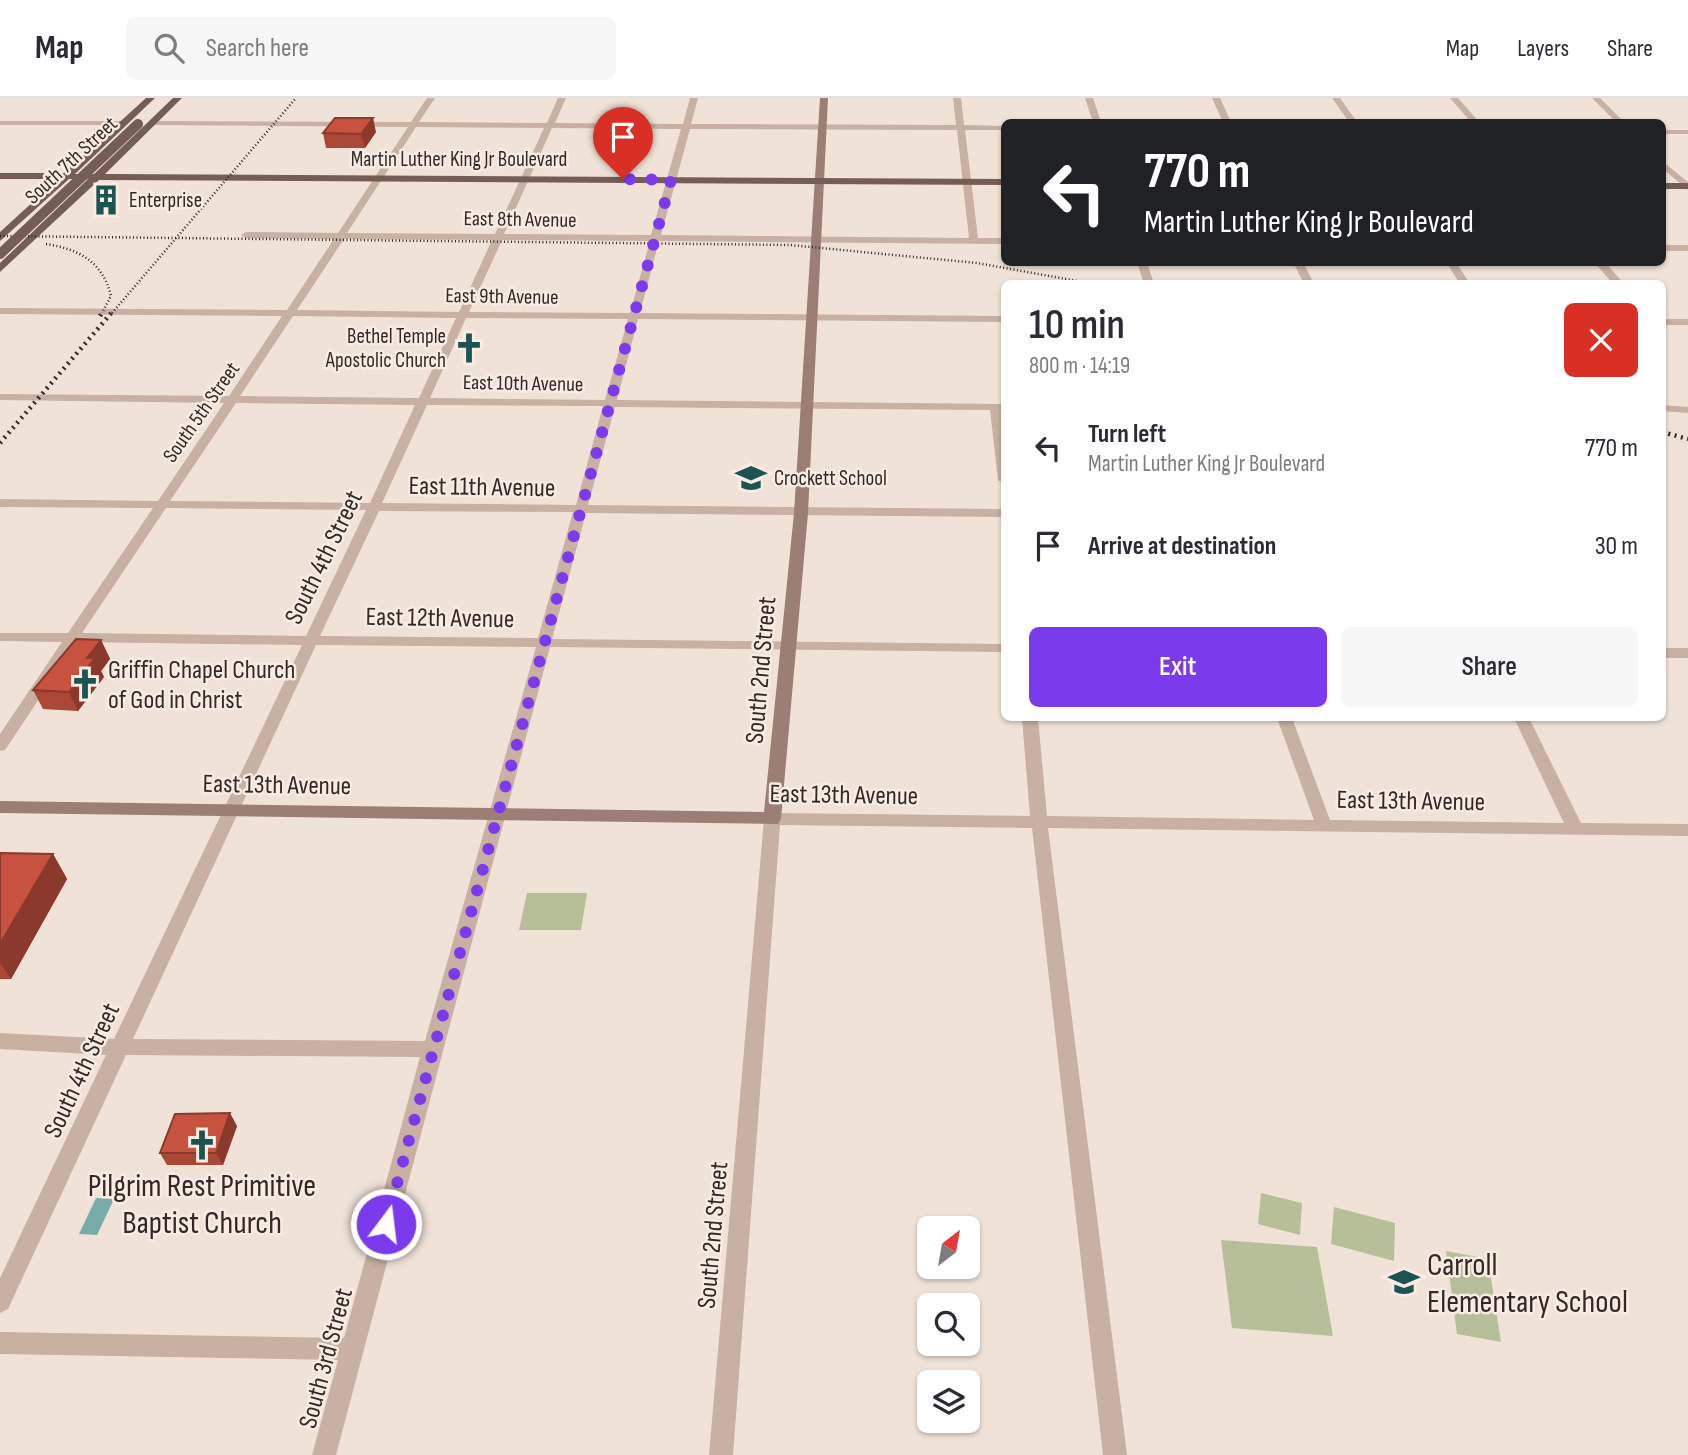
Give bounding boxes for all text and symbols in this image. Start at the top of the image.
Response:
search box [126,17,616,80]
text: Map [35,28,84,68]
icon: search [150,29,188,67]
text: Search here [206,33,309,64]
text: Map [1446,34,1479,63]
text: Layers [1517,34,1569,63]
text: Share [1607,34,1653,63]
pin [593,107,653,179]
street label: South 7th Street [20,111,123,209]
icon: arrive [604,118,642,156]
text: 770 m [1144,143,1250,202]
street label: Martin Luther King Jr Boulevard [351,147,567,172]
icon: left [1029,147,1120,238]
building icon: Enterprise [89,183,123,217]
place label: Enterprise [129,188,202,213]
text: Martin Luther King Jr Boulevard [1144,203,1474,242]
street label: East 8th Avenue [463,206,577,233]
street label: East 9th Avenue [445,283,559,310]
text: 10 min [1029,300,1125,351]
button: close [1564,303,1638,377]
place label: Bethel Temple Apostolic Church [325,324,446,373]
church icon: Bethel Temple Apostolic Church [452,331,486,365]
text: 800 m · 14:19 [1029,352,1130,380]
street label: South 5th Street [158,357,245,467]
street label: East 10th Avenue [463,370,583,397]
text: Turn left [1088,419,1166,450]
icon: left [1029,429,1067,467]
text: 770 m [1585,433,1638,464]
text: Martin Luther King Jr Boulevard [1088,450,1325,478]
school or university icon: Crockett School [734,461,768,495]
place label: Crockett School [774,466,887,491]
street label: East 11th Avenue [408,471,555,504]
street label: South 4th Street [279,486,370,630]
icon: arrive [1029,527,1067,565]
text: Arrive at destination [1088,531,1276,562]
text: 30 m [1595,531,1638,562]
street label: South 2nd Street [740,595,783,745]
street label: East 12th Avenue [365,602,515,635]
button: Exit [1029,627,1327,707]
button: Share [1341,627,1638,707]
place label: Griffin Chapel Church of God in Christ [108,655,295,716]
church icon: Griffin Chapel Church of God in Christ [68,667,102,701]
street label: East 13th Avenue [202,769,351,802]
street label: East 13th Avenue [769,779,918,812]
street label: East 13th Avenue [1336,785,1485,818]
street label: South 4th Street [38,998,127,1143]
church icon: Pilgrim Rest Primitive Baptist Church [185,1128,219,1162]
street label: South 2nd Street [692,1160,735,1310]
place label: Pilgrim Rest Primitive Baptist Church [88,1167,316,1243]
position arrow [349,1187,423,1261]
north arrow [917,1216,980,1279]
map controls [917,1216,980,1433]
place label: Carroll Elementary School [1427,1246,1628,1322]
school or university icon: Carroll Elementary School [1387,1265,1421,1299]
street label: South 3rd Street [293,1285,360,1432]
button: search [917,1293,980,1356]
button: layers [917,1370,980,1433]

